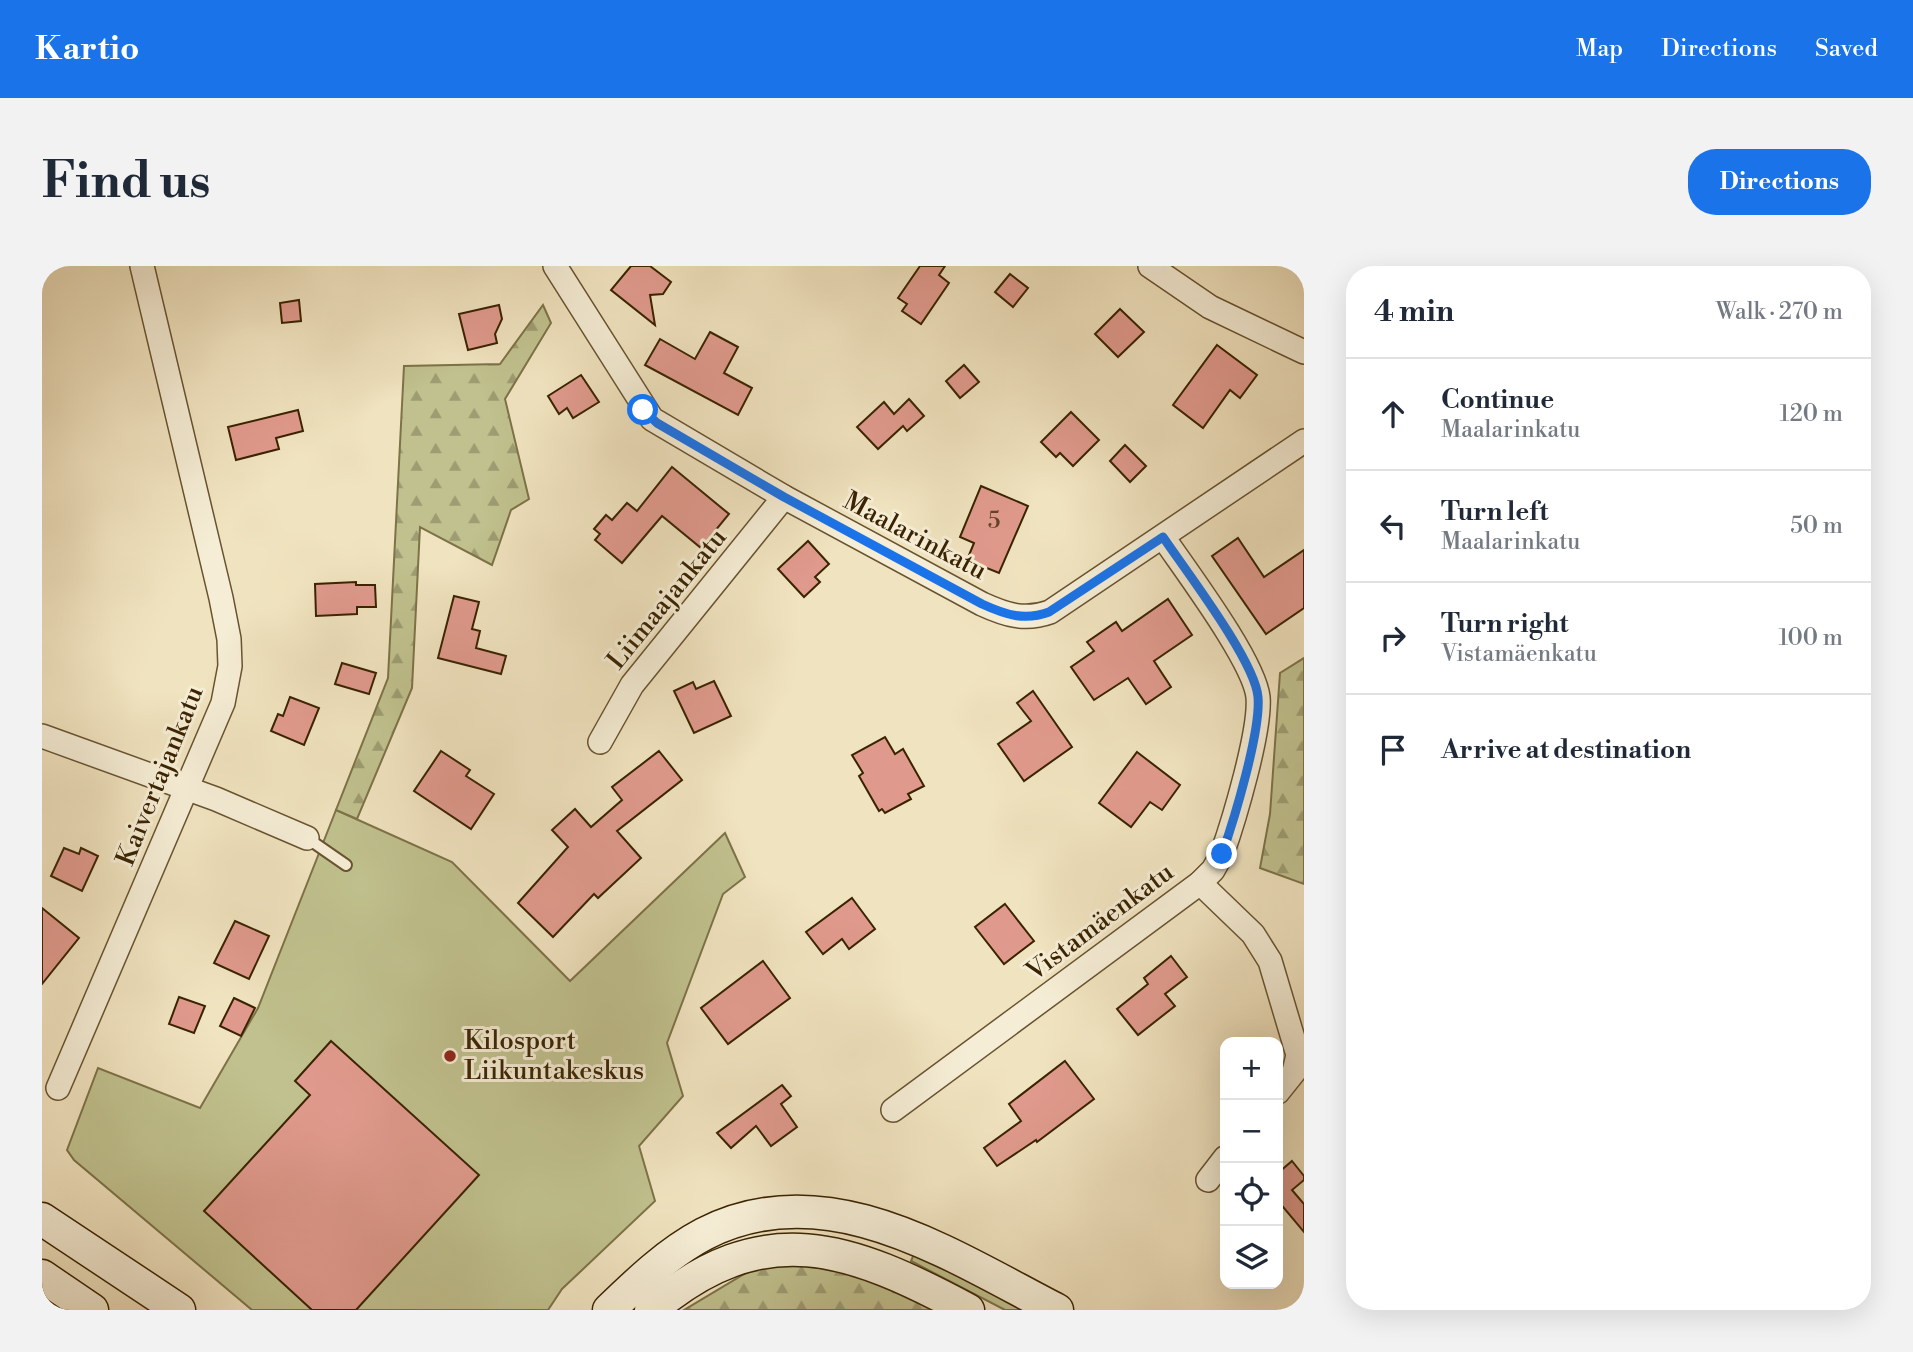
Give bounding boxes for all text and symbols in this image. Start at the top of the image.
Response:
text: Kartio [35,29,139,70]
text: Map [1576,34,1623,64]
text: Directions [1661,34,1777,64]
text: Saved [1815,34,1878,64]
button: Directions [1688,149,1871,215]
text: Find us [42,152,211,213]
text: 4 min [1374,293,1454,331]
text: Walk · 270 m [1716,298,1843,326]
text: Continue [1441,384,1554,416]
route start [627,394,658,425]
icon: ahead [1374,395,1412,433]
text: 120 m [1779,400,1843,428]
text: Maalarinkatu [1441,416,1580,444]
street label: Maalarinkatu [838,485,992,587]
text: Turn left [1441,496,1549,528]
house number: 5 [988,507,1000,535]
icon: left [1374,507,1412,545]
text: 50 m [1790,512,1843,540]
street label: Liimaajankatu [600,522,734,676]
text: Maalarinkatu [1441,528,1580,556]
text: Turn right [1441,608,1569,640]
icon: right [1374,619,1412,657]
text: 100 m [1778,624,1843,652]
text: Vistamäenkatu [1441,640,1597,668]
street label: Kaivertajankatu [109,681,211,870]
icon: arrive [1374,731,1412,769]
text: Arrive at destination [1441,734,1691,766]
route end [1206,838,1237,869]
street label: Vistamäenkatu [1019,856,1180,988]
place label: Kilosport Liikuntakeskus [464,1025,644,1087]
map controls [1220,1037,1283,1289]
button: + [1220,1037,1283,1100]
marker: Kilosport Liikuntakeskus [442,1048,458,1064]
button: − [1220,1100,1283,1163]
button: locate [1220,1163,1283,1226]
button: layers [1220,1226,1283,1289]

